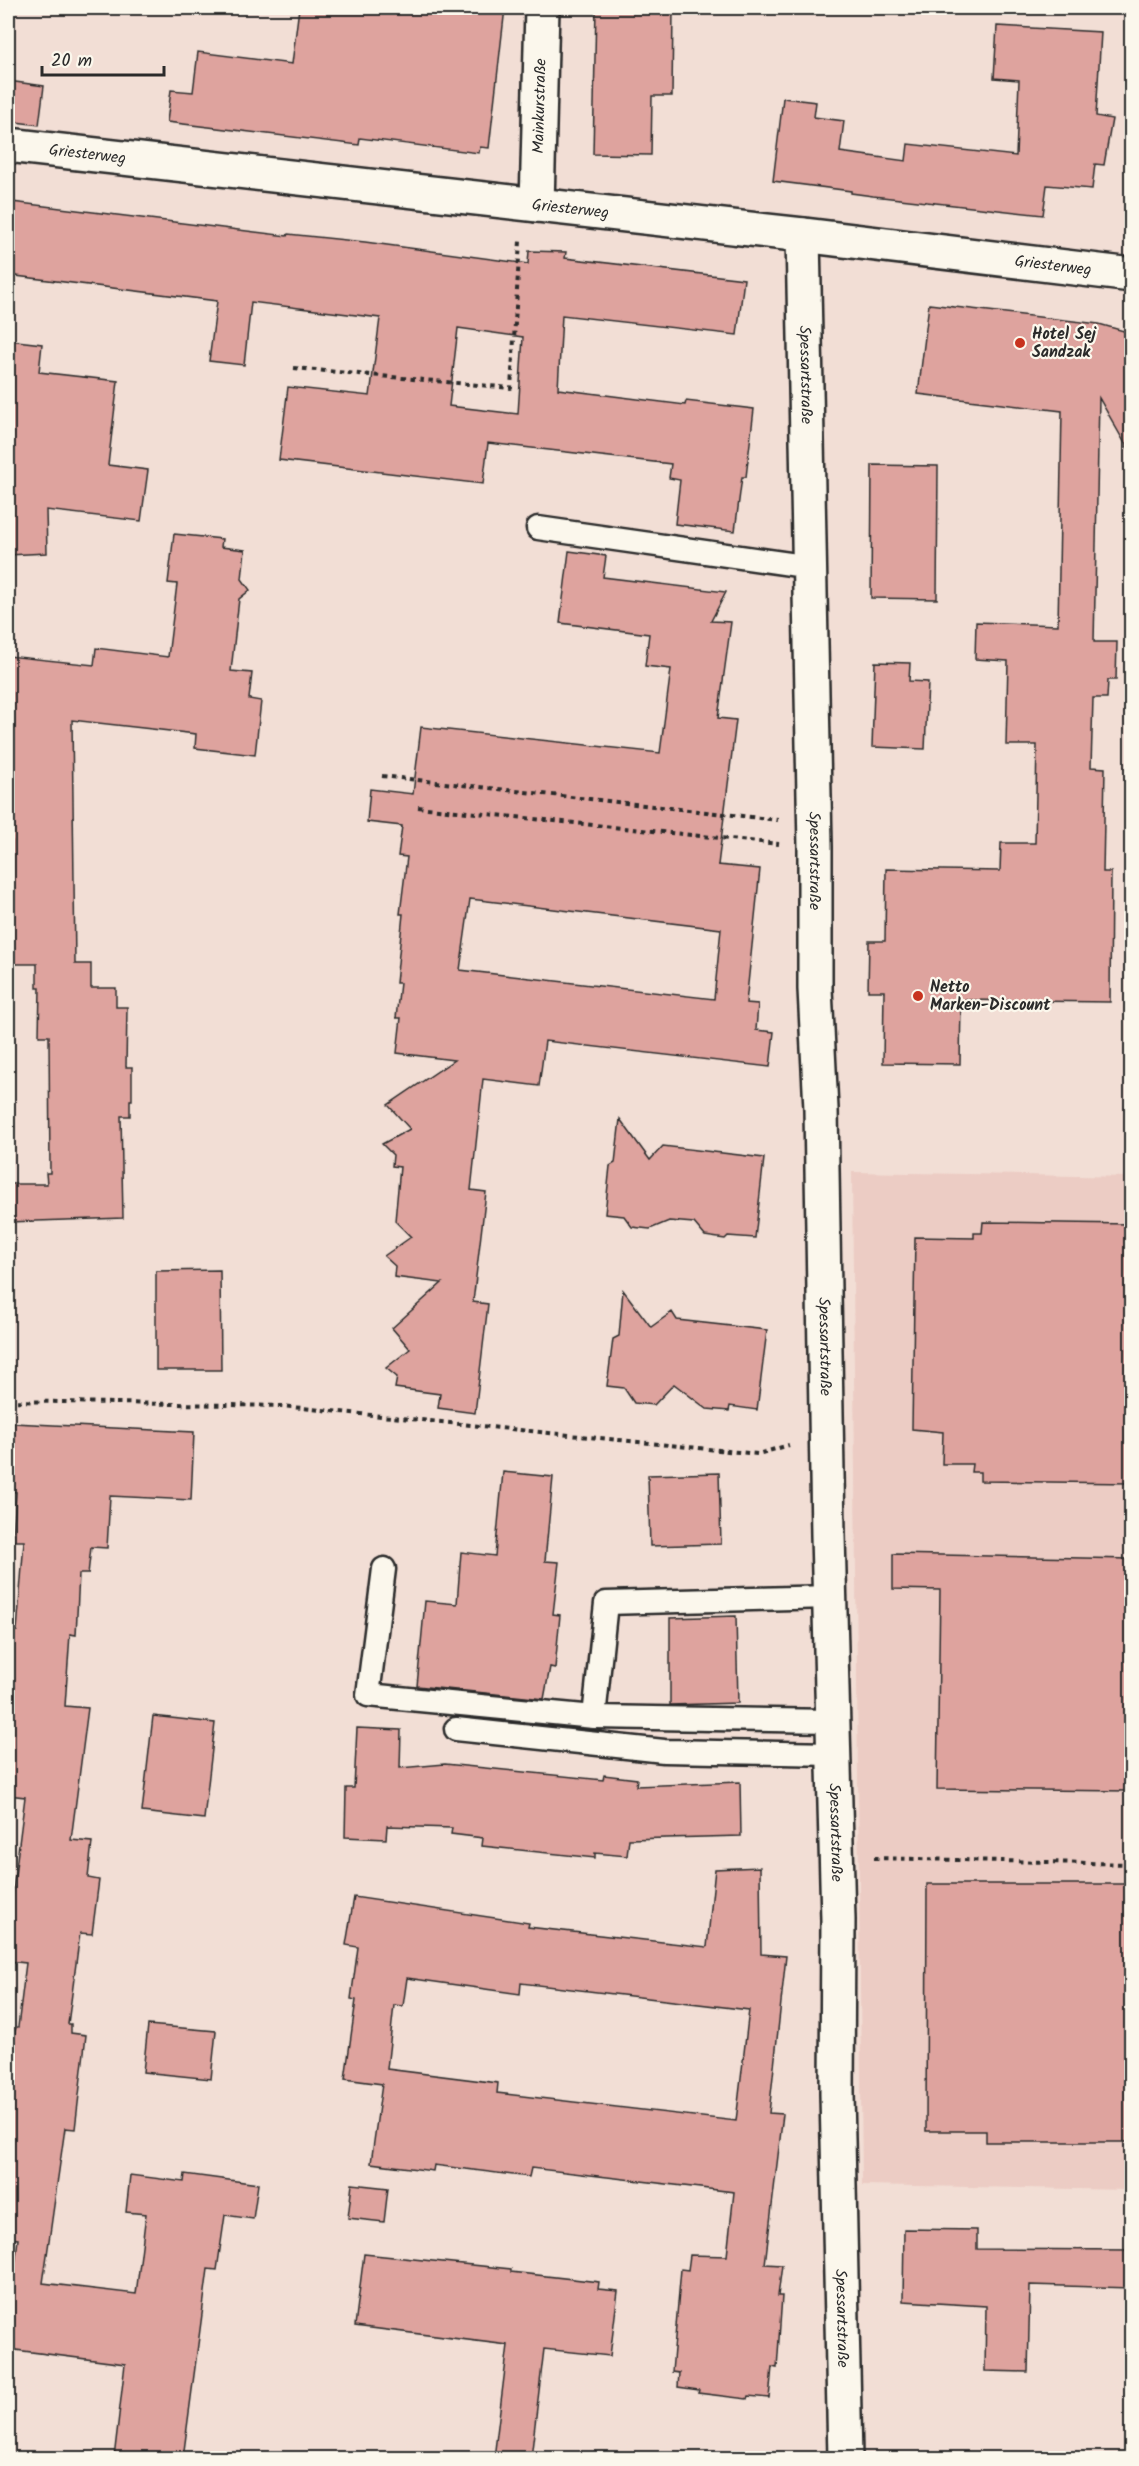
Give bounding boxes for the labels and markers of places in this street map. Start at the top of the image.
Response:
place label: Hotel Sej Sandzak [1032,322,1097,365]
marker: Hotel Sej Sandzak [1013,336,1027,350]
place label: Netto Marken-Discount [930,975,1051,1018]
marker: Netto Marken-Discount [911,989,925,1003]

